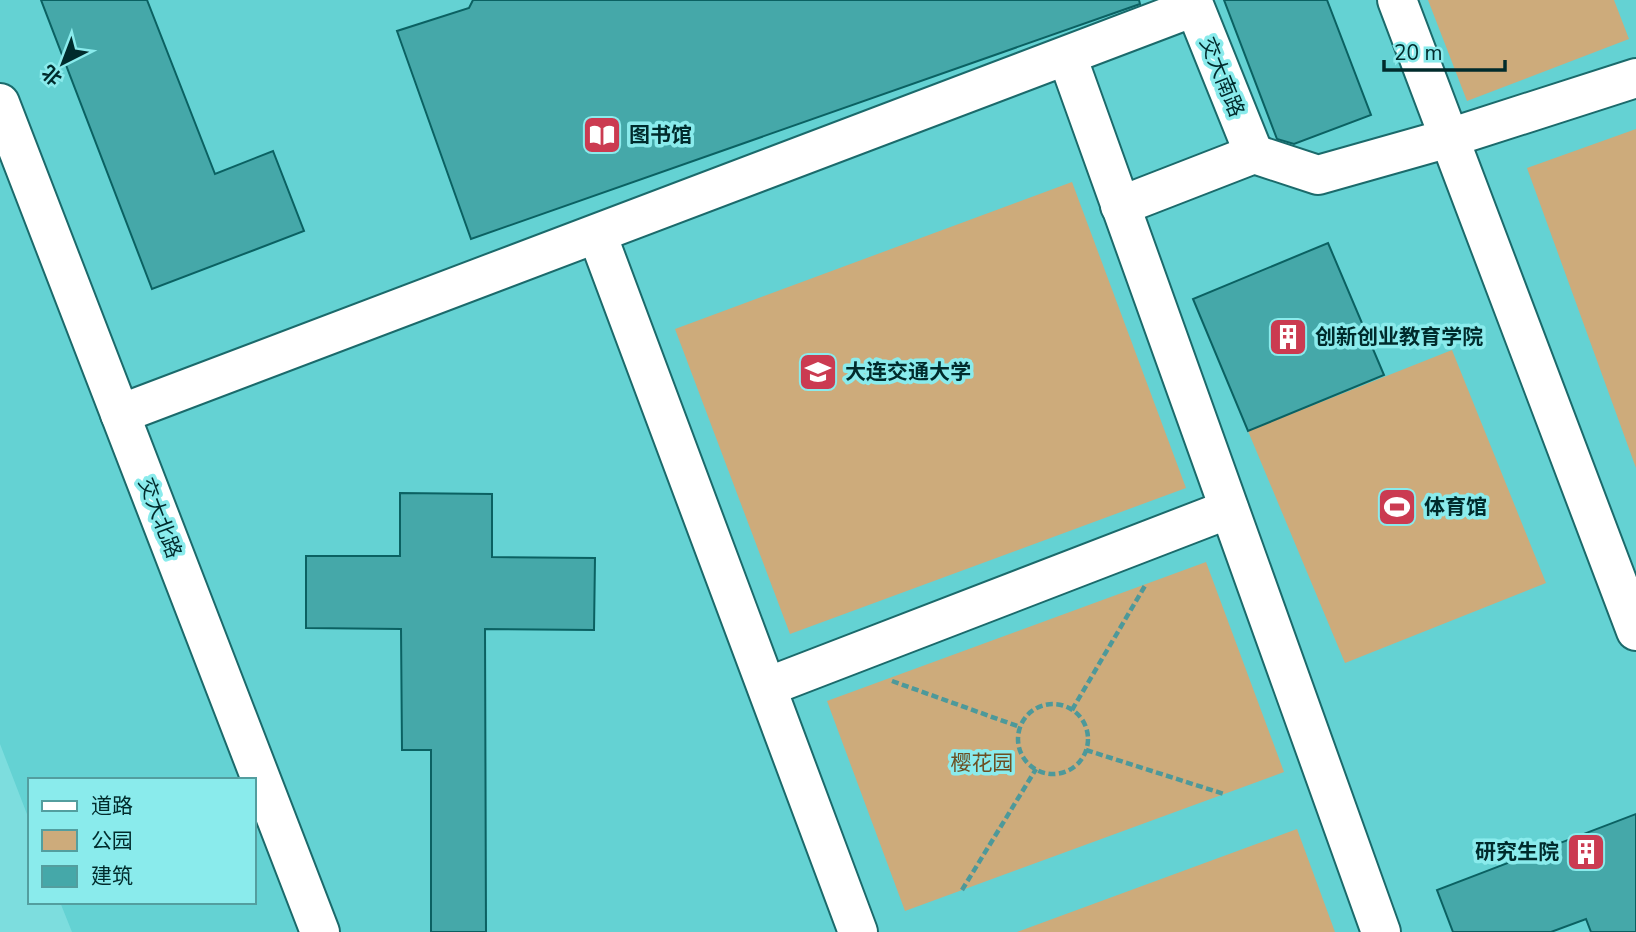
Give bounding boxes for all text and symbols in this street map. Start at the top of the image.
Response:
north arrow [28,28,98,98]
scale bar [1384,28,1505,72]
street label: 交大南路 [1193,33,1251,121]
text: 20 m [1394,39,1443,67]
text: 北 [37,59,68,91]
library icon: 图书馆 [581,114,623,156]
place label: 图书馆 [629,121,692,149]
building icon: 创新创业教育学院 [1267,316,1309,358]
place label: 创新创业教育学院 [1315,323,1483,351]
school or university icon: 大连交通大学 [797,351,839,393]
place label: 大连交通大学 [845,358,971,386]
street label: 交大北路 [132,474,188,562]
sports icon: 体育馆 [1376,486,1418,528]
place label: 体育馆 [1424,493,1487,521]
park label: 樱花园 [951,749,1014,777]
legend [28,778,256,904]
text: 道路 [91,792,133,820]
text: 公园 [91,827,133,855]
building icon: 研究生院 [1565,831,1607,873]
place label: 研究生院 [1475,838,1559,866]
text: 建筑 [91,862,133,890]

